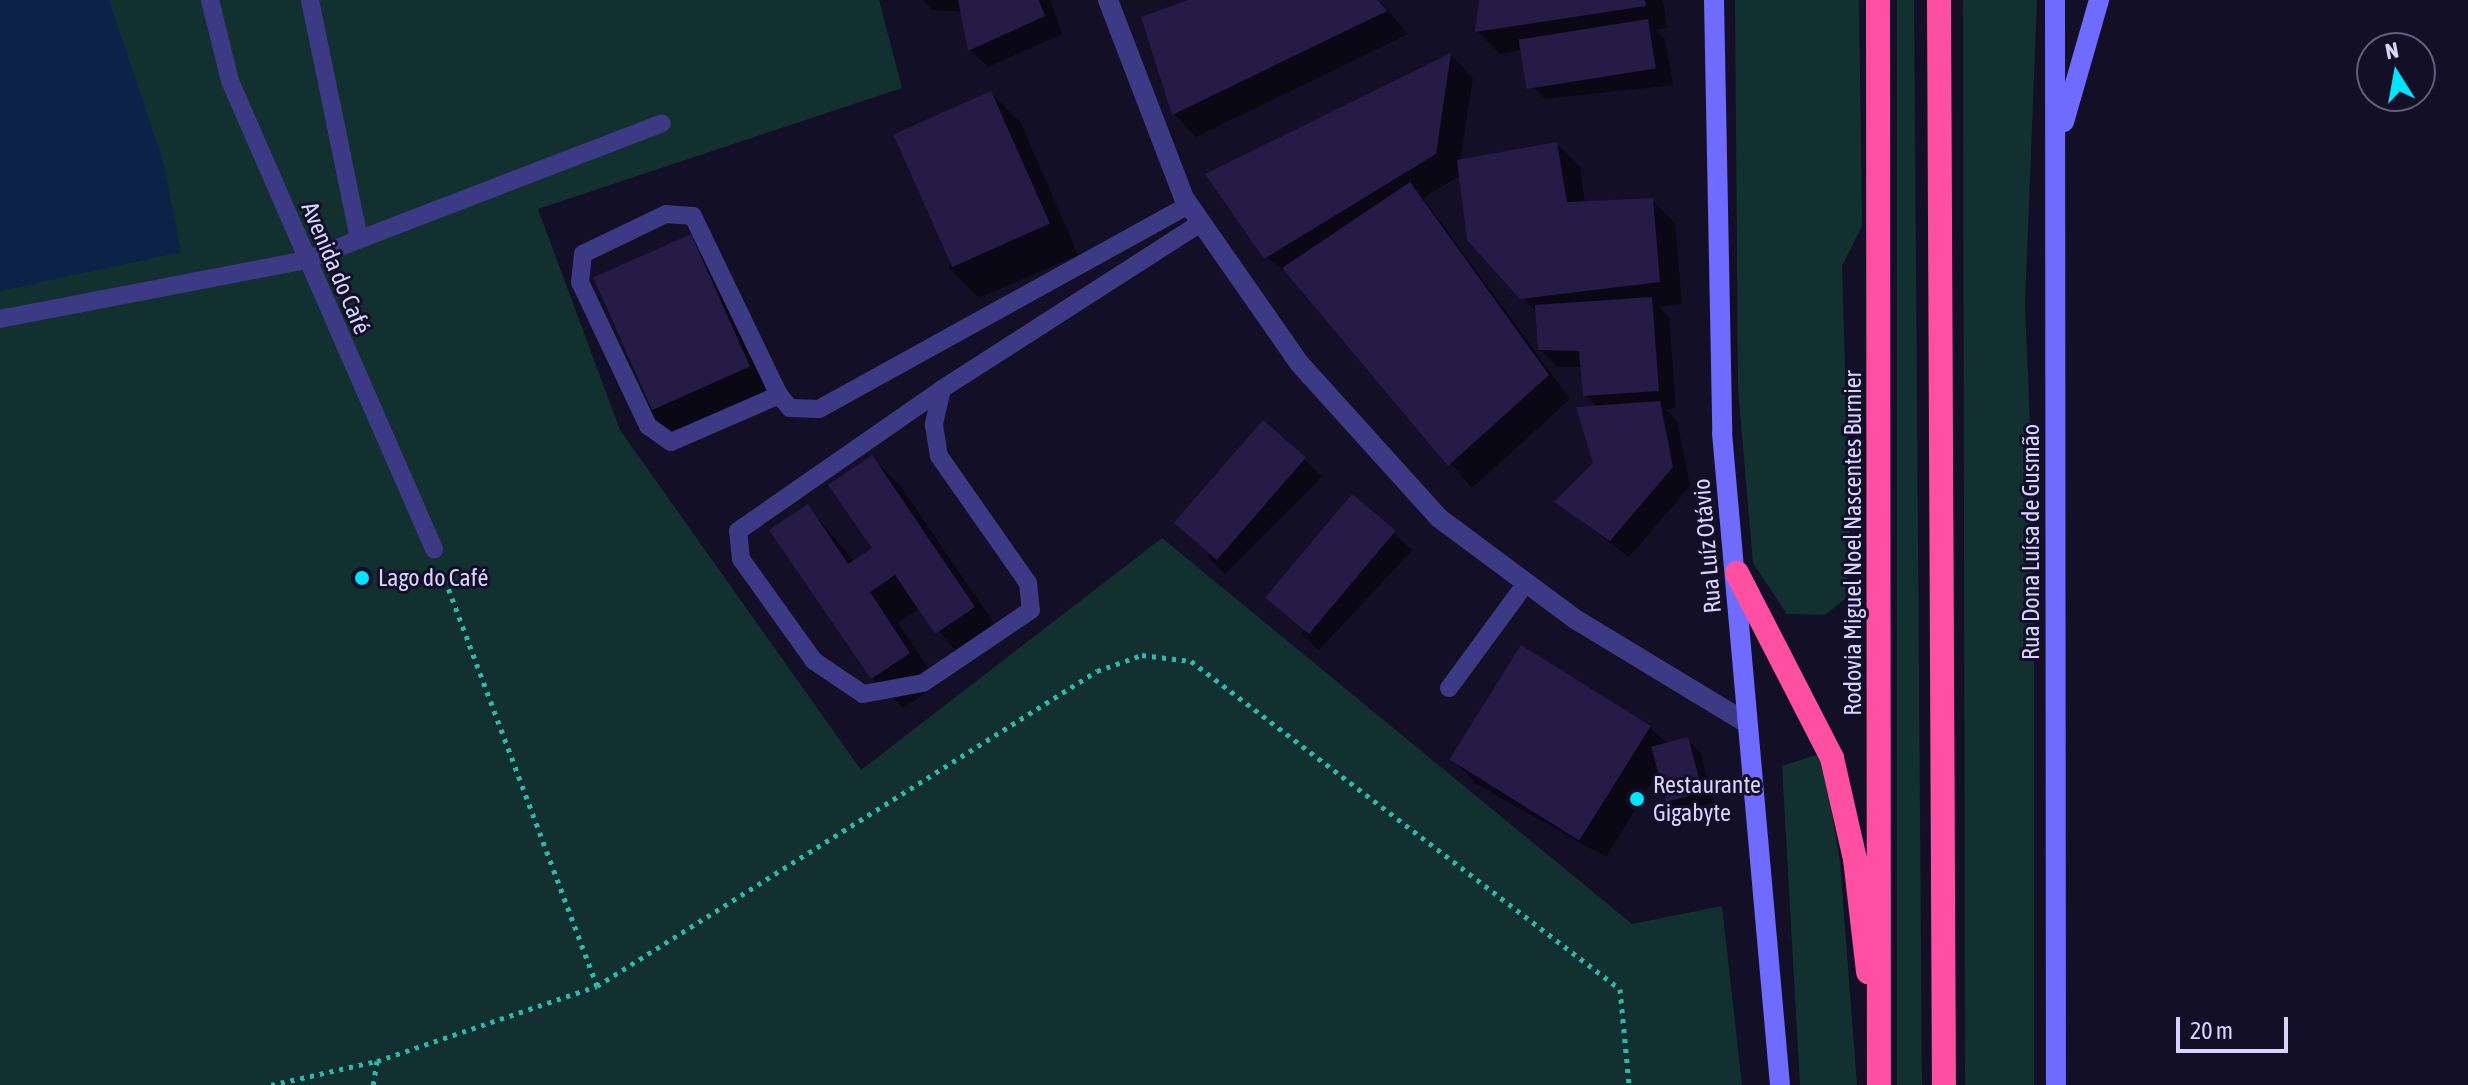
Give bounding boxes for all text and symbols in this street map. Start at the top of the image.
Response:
north arrow [2356,32,2436,112]
text: N [2383,36,2401,64]
street label: Avenida do Café [295,198,377,338]
street label: Rodovia Miguel Noel Nascentes Burnier [1839,370,1867,716]
street label: Rua Dona Luísa de Gusmão [2017,424,2045,660]
street label: Rua Luíz Otávio [1687,477,1727,615]
place label: Lago do Café [378,564,488,592]
marker: Lago do Café [353,569,371,587]
place label: Restaurante Gigabyte [1653,771,1761,827]
marker: Restaurante Gigabyte [1628,790,1646,808]
scale bar [2180,1001,2292,1051]
text: 20 m [2190,1017,2233,1044]

